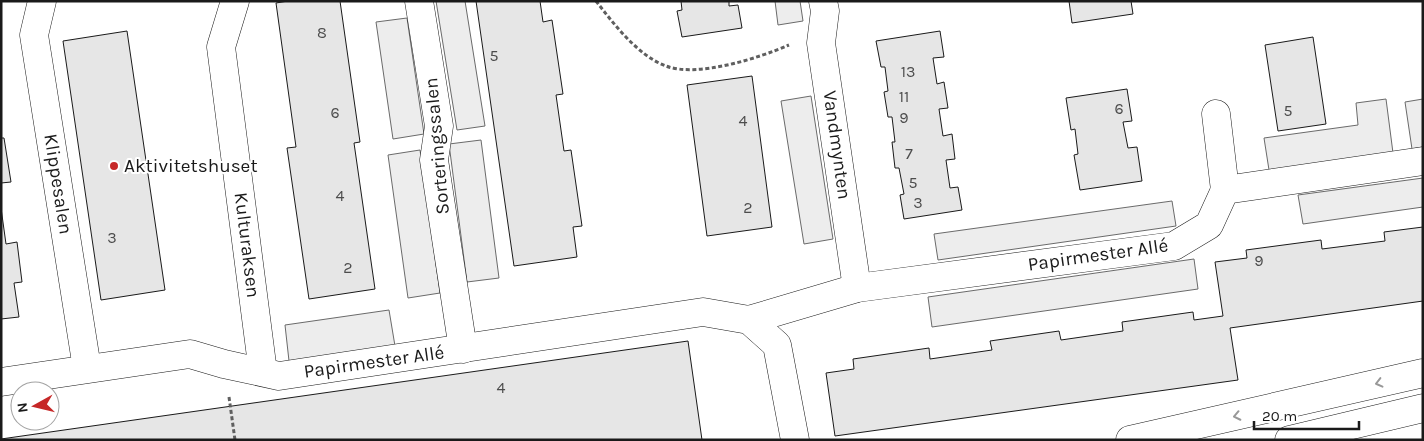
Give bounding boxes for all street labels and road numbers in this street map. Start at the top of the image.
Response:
street label: Sorteringssalen [420,77,454,215]
street label: Vandmynten [818,89,856,201]
street label: Klippesalen [39,132,77,236]
street label: Kulturaksen [230,191,264,299]
street label: Papirmester Allé [1026,234,1170,276]
street label: Papirmester Allé [302,341,446,383]

